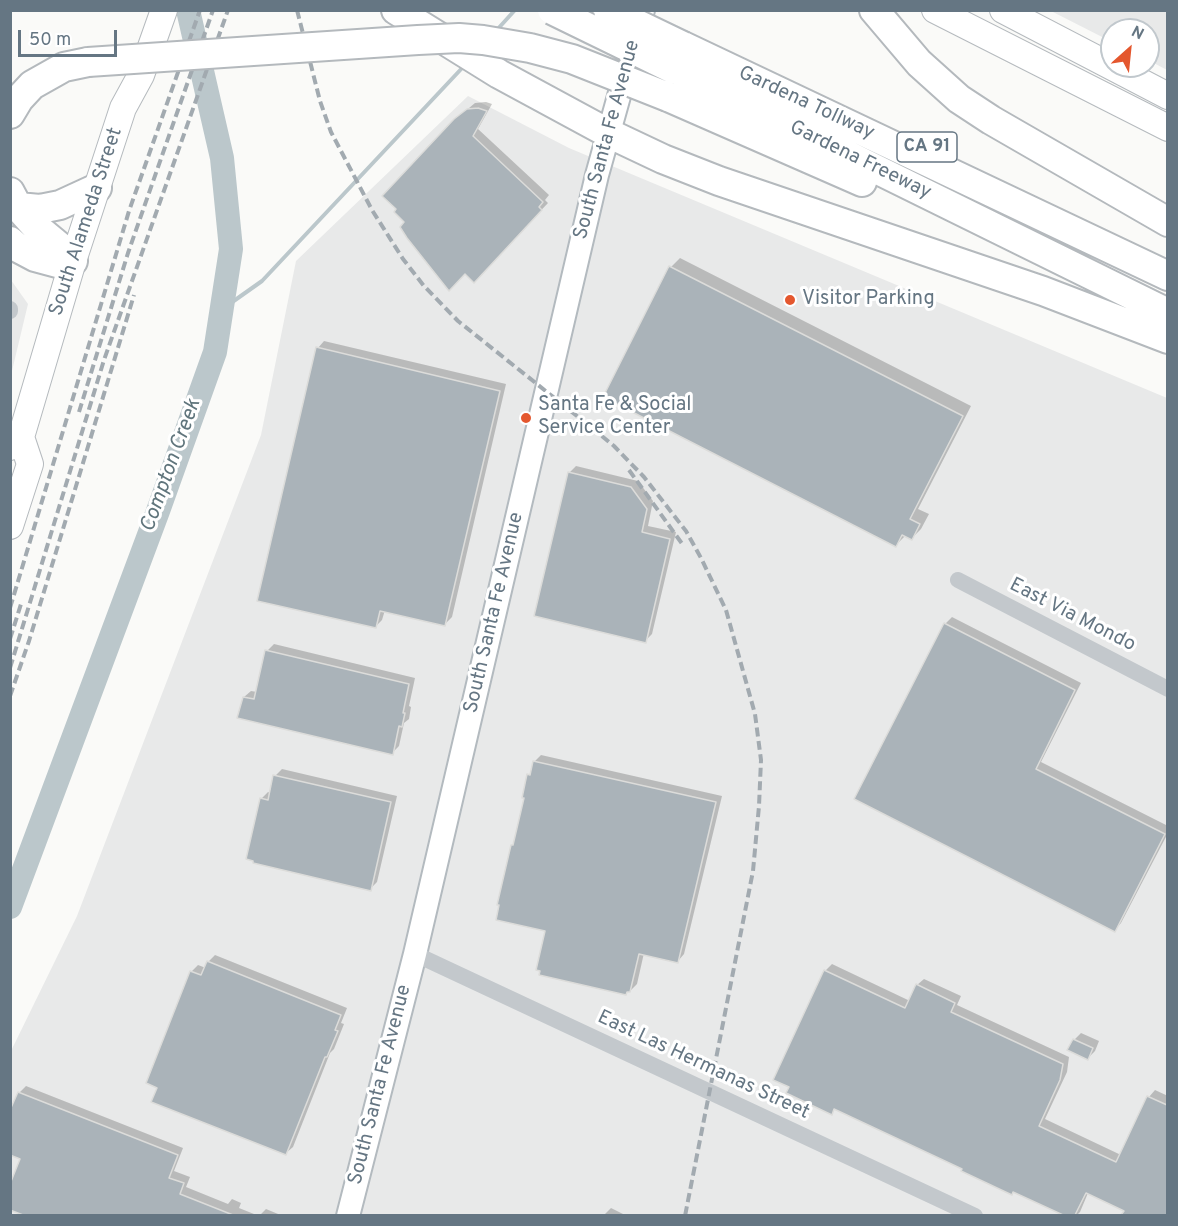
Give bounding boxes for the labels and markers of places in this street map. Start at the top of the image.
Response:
place label: Visitor Parking [802,288,935,312]
marker: Visitor Parking [783,293,797,307]
place label: Santa Fe & Social Service Center [538,394,692,441]
marker: Santa Fe & Social Service Center [519,411,533,425]

